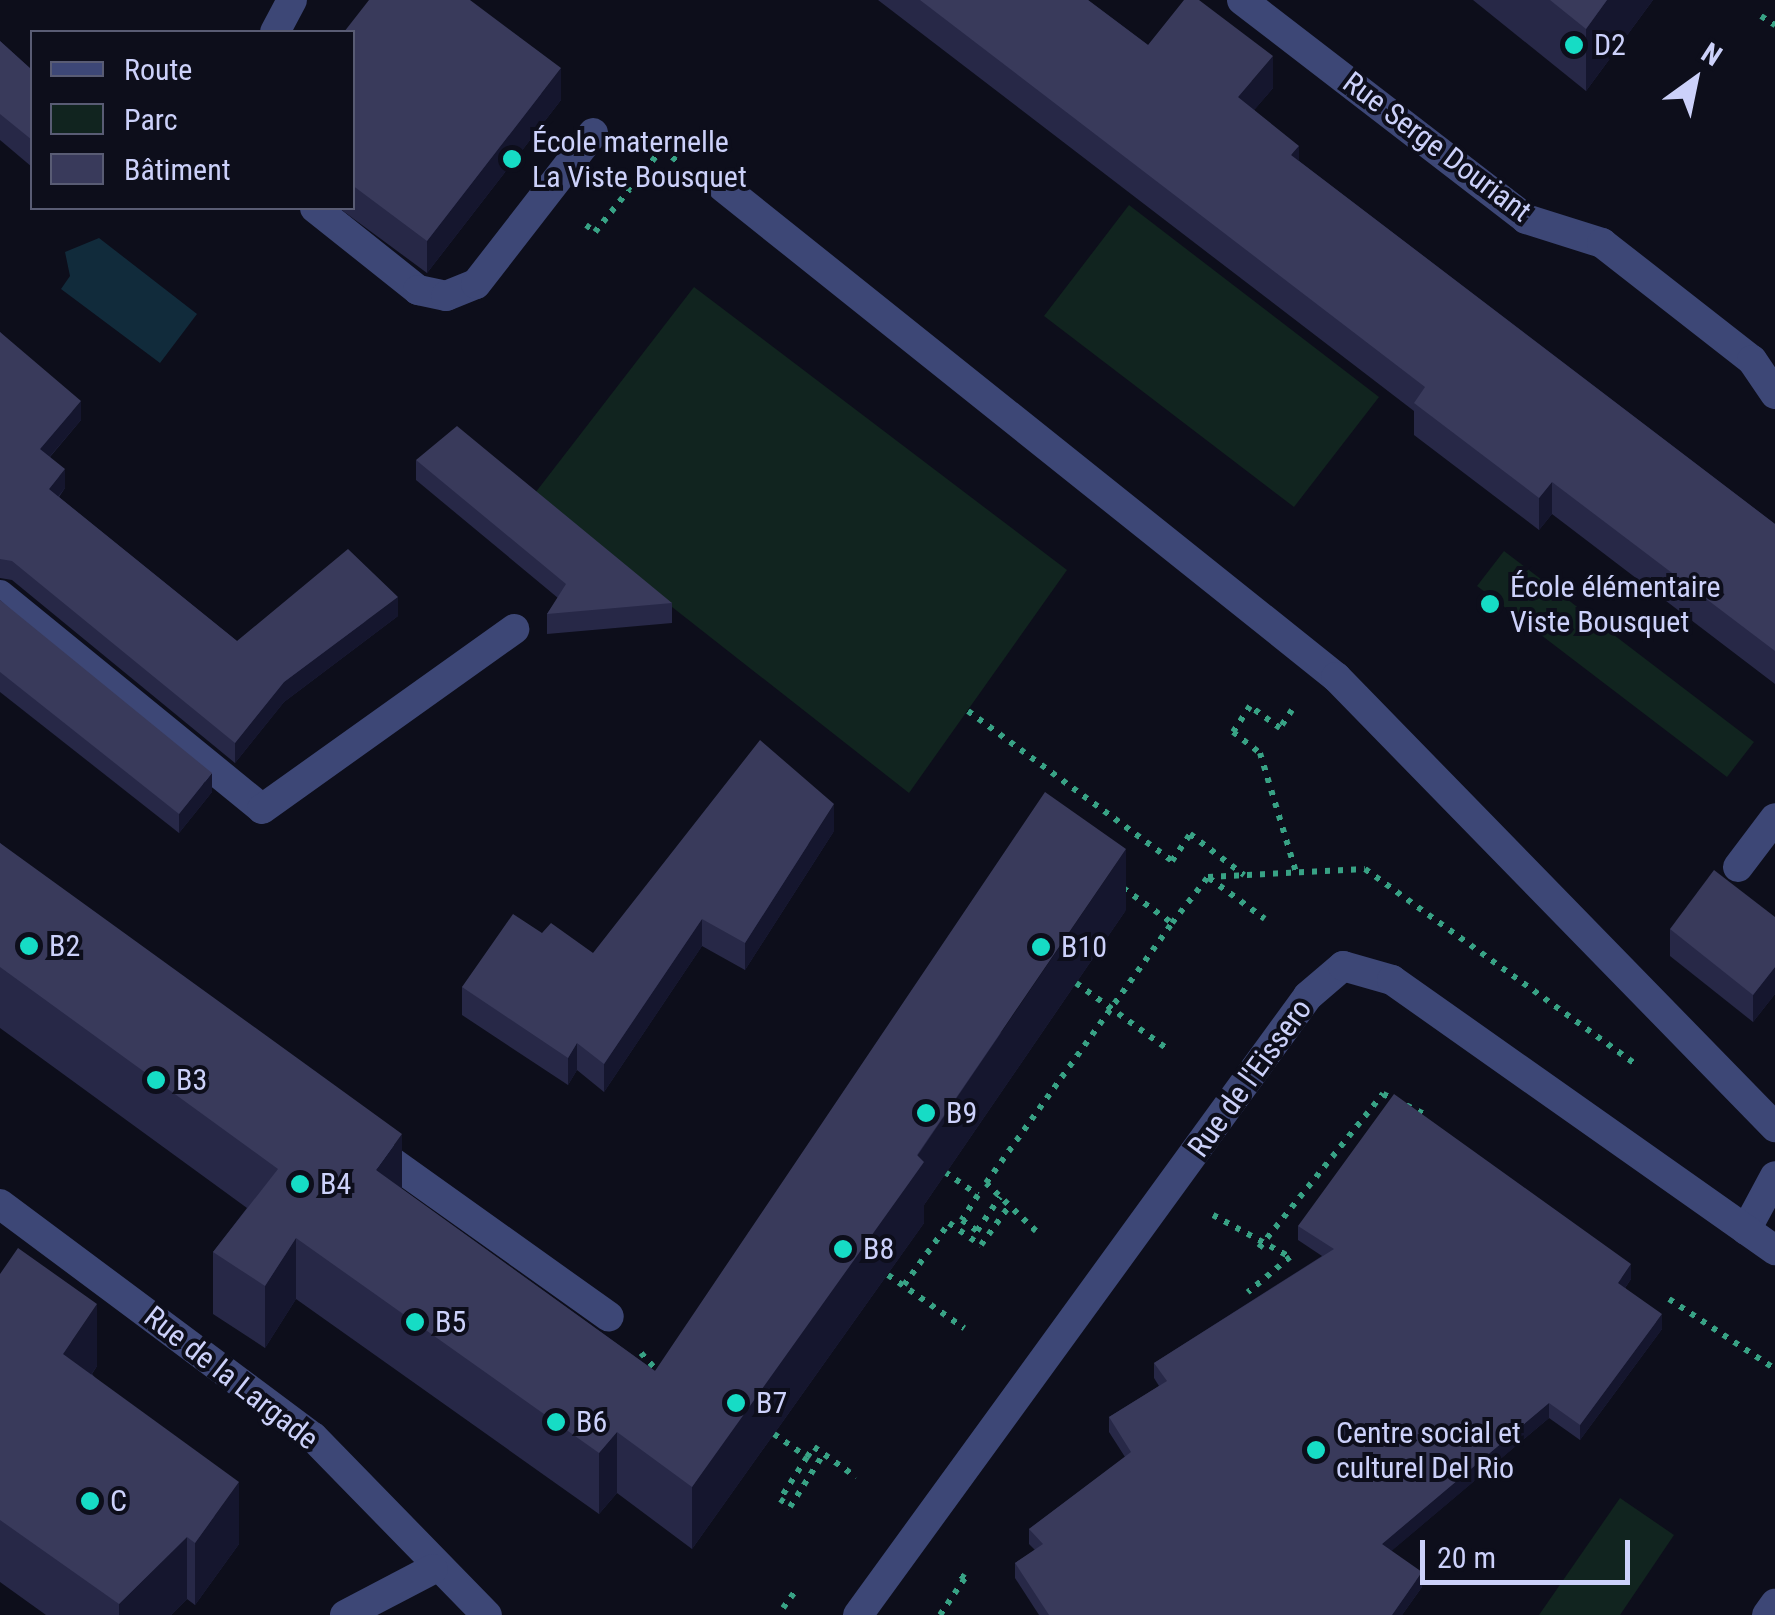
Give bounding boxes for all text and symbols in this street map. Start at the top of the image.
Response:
place label: D2 [1594,27,1626,63]
legend [30,30,355,210]
north arrow [1645,30,1745,130]
marker: D2 [1563,34,1585,56]
text: N [1695,36,1728,73]
text: Route [124,52,192,87]
street label: Rue Serge Douriant [1336,65,1538,229]
text: Parc [124,102,178,137]
place label: École maternelle La Viste Bousquet [532,124,747,194]
marker: École maternelle La Viste Bousquet [501,148,523,170]
text: Bâtiment [124,152,231,187]
place label: École élémentaire Viste Bousquet [1510,569,1721,640]
marker: École élémentaire Viste Bousquet [1479,593,1501,615]
place label: B2 [49,928,80,964]
place label: B10 [1061,929,1107,965]
marker: B2 [18,935,40,957]
marker: B10 [1030,936,1052,958]
street label: Rue de l'Eissero [1181,992,1319,1164]
place label: B3 [176,1062,207,1098]
marker: B3 [145,1069,167,1091]
place label: B9 [946,1095,977,1131]
marker: B9 [915,1102,937,1124]
place label: B4 [320,1166,351,1202]
marker: B4 [289,1173,311,1195]
place label: B8 [863,1231,894,1267]
marker: B8 [832,1238,854,1260]
street label: Rue de la Largade [137,1299,325,1457]
place label: B5 [435,1304,466,1340]
marker: B5 [404,1311,426,1333]
place label: B7 [756,1385,787,1421]
marker: B7 [725,1392,747,1414]
place label: B6 [576,1404,607,1440]
marker: B6 [545,1411,567,1433]
place label: Centre social et culturel Del Rio [1336,1415,1521,1486]
marker: Centre social et culturel Del Rio [1305,1439,1327,1461]
place label: C [110,1483,127,1519]
marker: C [79,1490,101,1512]
scale bar [1425,1520,1635,1582]
text: 20 m [1437,1540,1496,1575]

